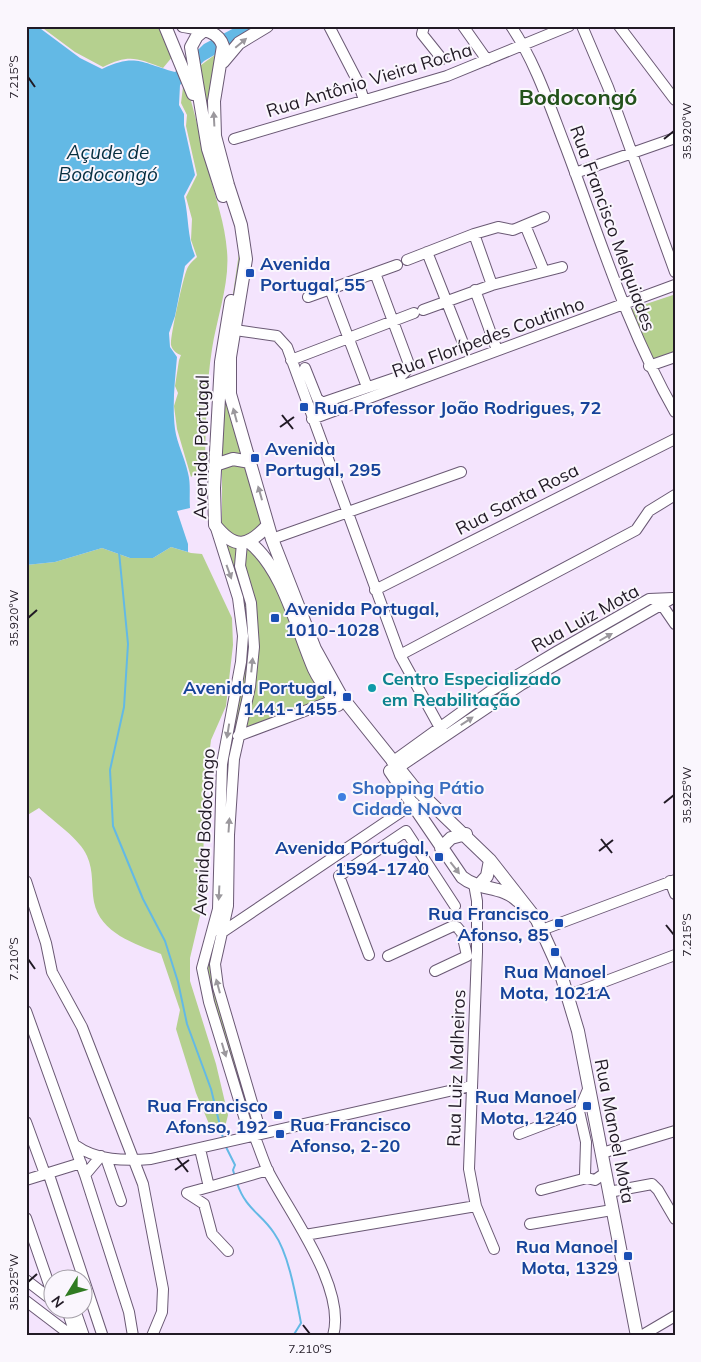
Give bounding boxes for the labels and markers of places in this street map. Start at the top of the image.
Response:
place label: Avenida Portugal, 55 [260,252,366,296]
marker: Avenida Portugal, 55 [244,267,256,279]
place label: Rua Professor João Rodrigues, 72 [314,396,601,419]
marker: Rua Professor João Rodrigues, 72 [298,401,310,413]
place label: Avenida Portugal, 295 [265,437,381,481]
marker: Avenida Portugal, 295 [249,452,261,464]
place label: Avenida Portugal, 1010-1028 [285,597,439,641]
marker: Avenida Portugal, 1010-1028 [269,612,281,624]
place label: Centro Especializado em Reabilitação [382,667,561,711]
place label: Avenida Portugal, 1441-1455 [183,676,337,720]
marker: Centro Especializado em Reabilitação [366,682,378,694]
marker: Avenida Portugal, 1441-1455 [341,691,353,703]
place label: Shopping Pátio Cidade Nova [352,776,484,820]
marker: Shopping Pátio Cidade Nova [336,791,348,803]
place label: Avenida Portugal, 1594-1740 [275,836,429,880]
marker: Avenida Portugal, 1594-1740 [433,851,445,863]
place label: Rua Francisco Afonso, 85 [428,902,549,946]
marker: Rua Francisco Afonso, 85 [553,917,565,929]
marker: Rua Manoel Mota, 1021A [549,946,561,958]
place label: Rua Manoel Mota, 1021A [500,960,611,1004]
place label: Rua Manoel Mota, 1240 [475,1085,577,1129]
place label: Rua Francisco Afonso, 192 [147,1094,268,1138]
marker: Rua Manoel Mota, 1240 [581,1100,593,1112]
marker: Rua Francisco Afonso, 192 [272,1109,284,1121]
place label: Rua Francisco Afonso, 2-20 [290,1113,411,1157]
marker: Rua Francisco Afonso, 2-20 [274,1128,286,1140]
place label: Rua Manoel Mota, 1329 [516,1235,618,1279]
marker: Rua Manoel Mota, 1329 [622,1250,634,1262]

